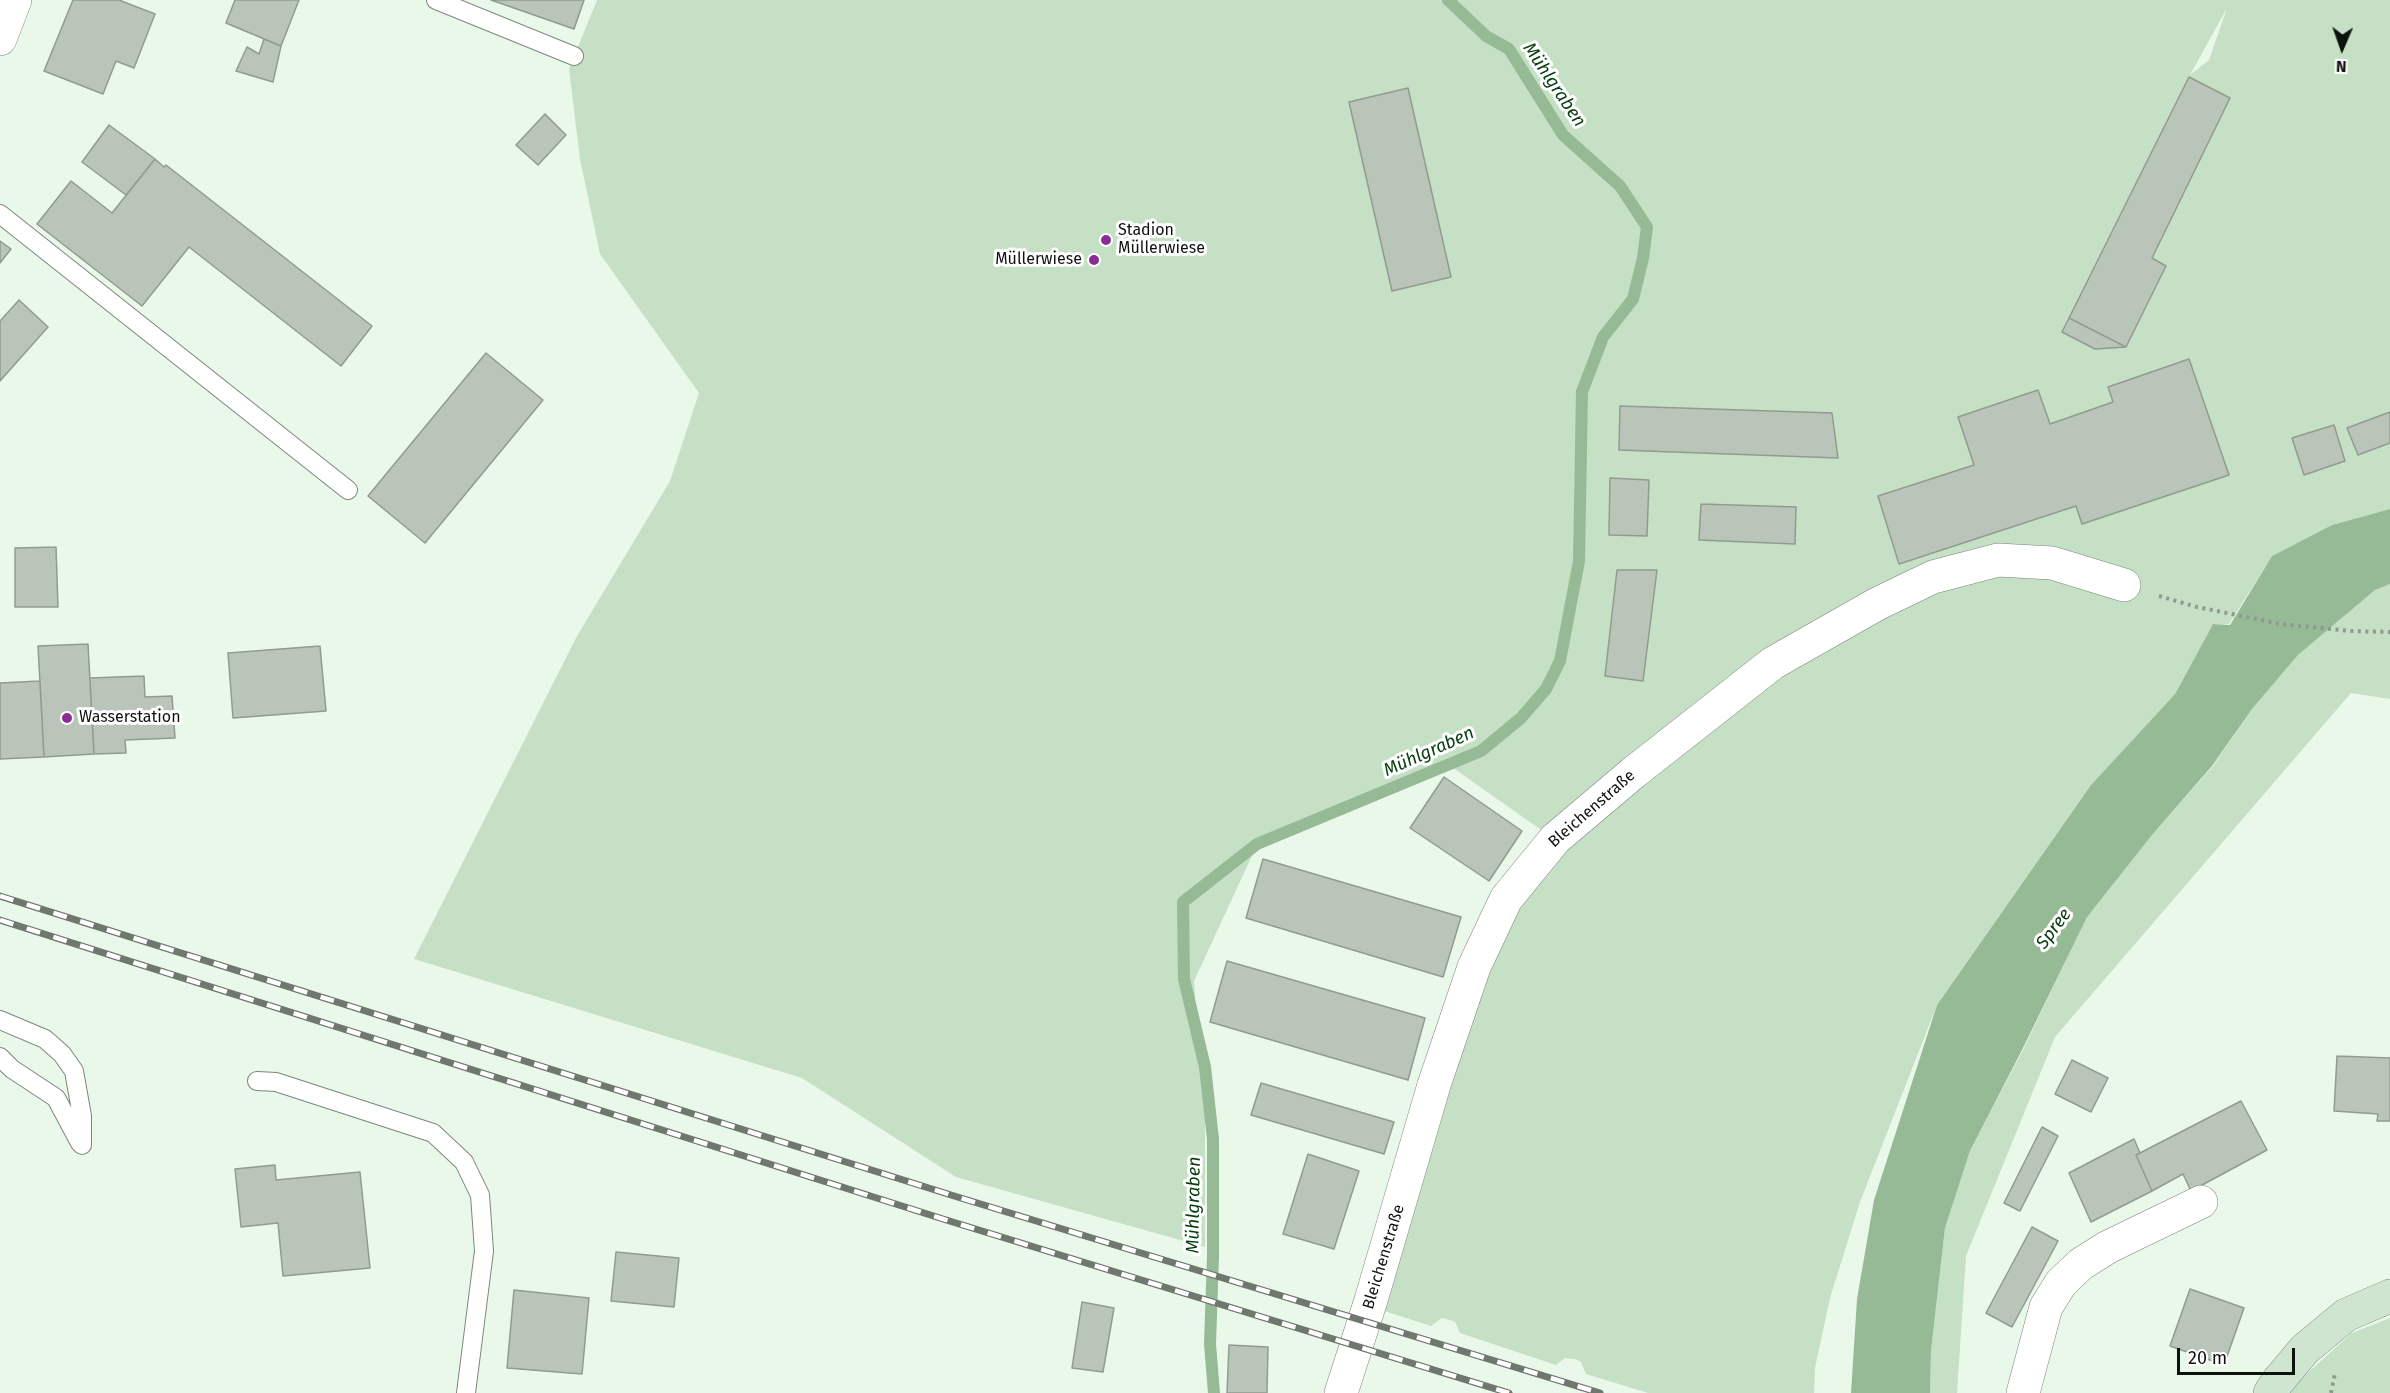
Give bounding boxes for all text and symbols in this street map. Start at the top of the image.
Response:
north arrow [2312,18,2372,78]
water label: Mühlgraben [1518,39,1590,131]
text: N [2336,57,2347,76]
place label: Stadion Müllerwiese [1118,221,1205,259]
marker: Stadion Müllerwiese [1099,233,1113,247]
place label: Müllerwiese [995,250,1082,270]
marker: Müllerwiese [1087,253,1101,267]
place label: Wasserstation [79,708,181,728]
marker: Wasserstation [60,711,74,725]
water label: Mühlgraben [1380,722,1478,782]
street label: Bleichenstraße [1545,766,1639,852]
water label: Spree [2032,905,2076,953]
water label: Mühlgraben [1182,1156,1206,1254]
street label: Bleichenstraße [1359,1202,1409,1312]
scale bar [2180,1336,2298,1374]
text: 20 m [2188,1347,2227,1369]

